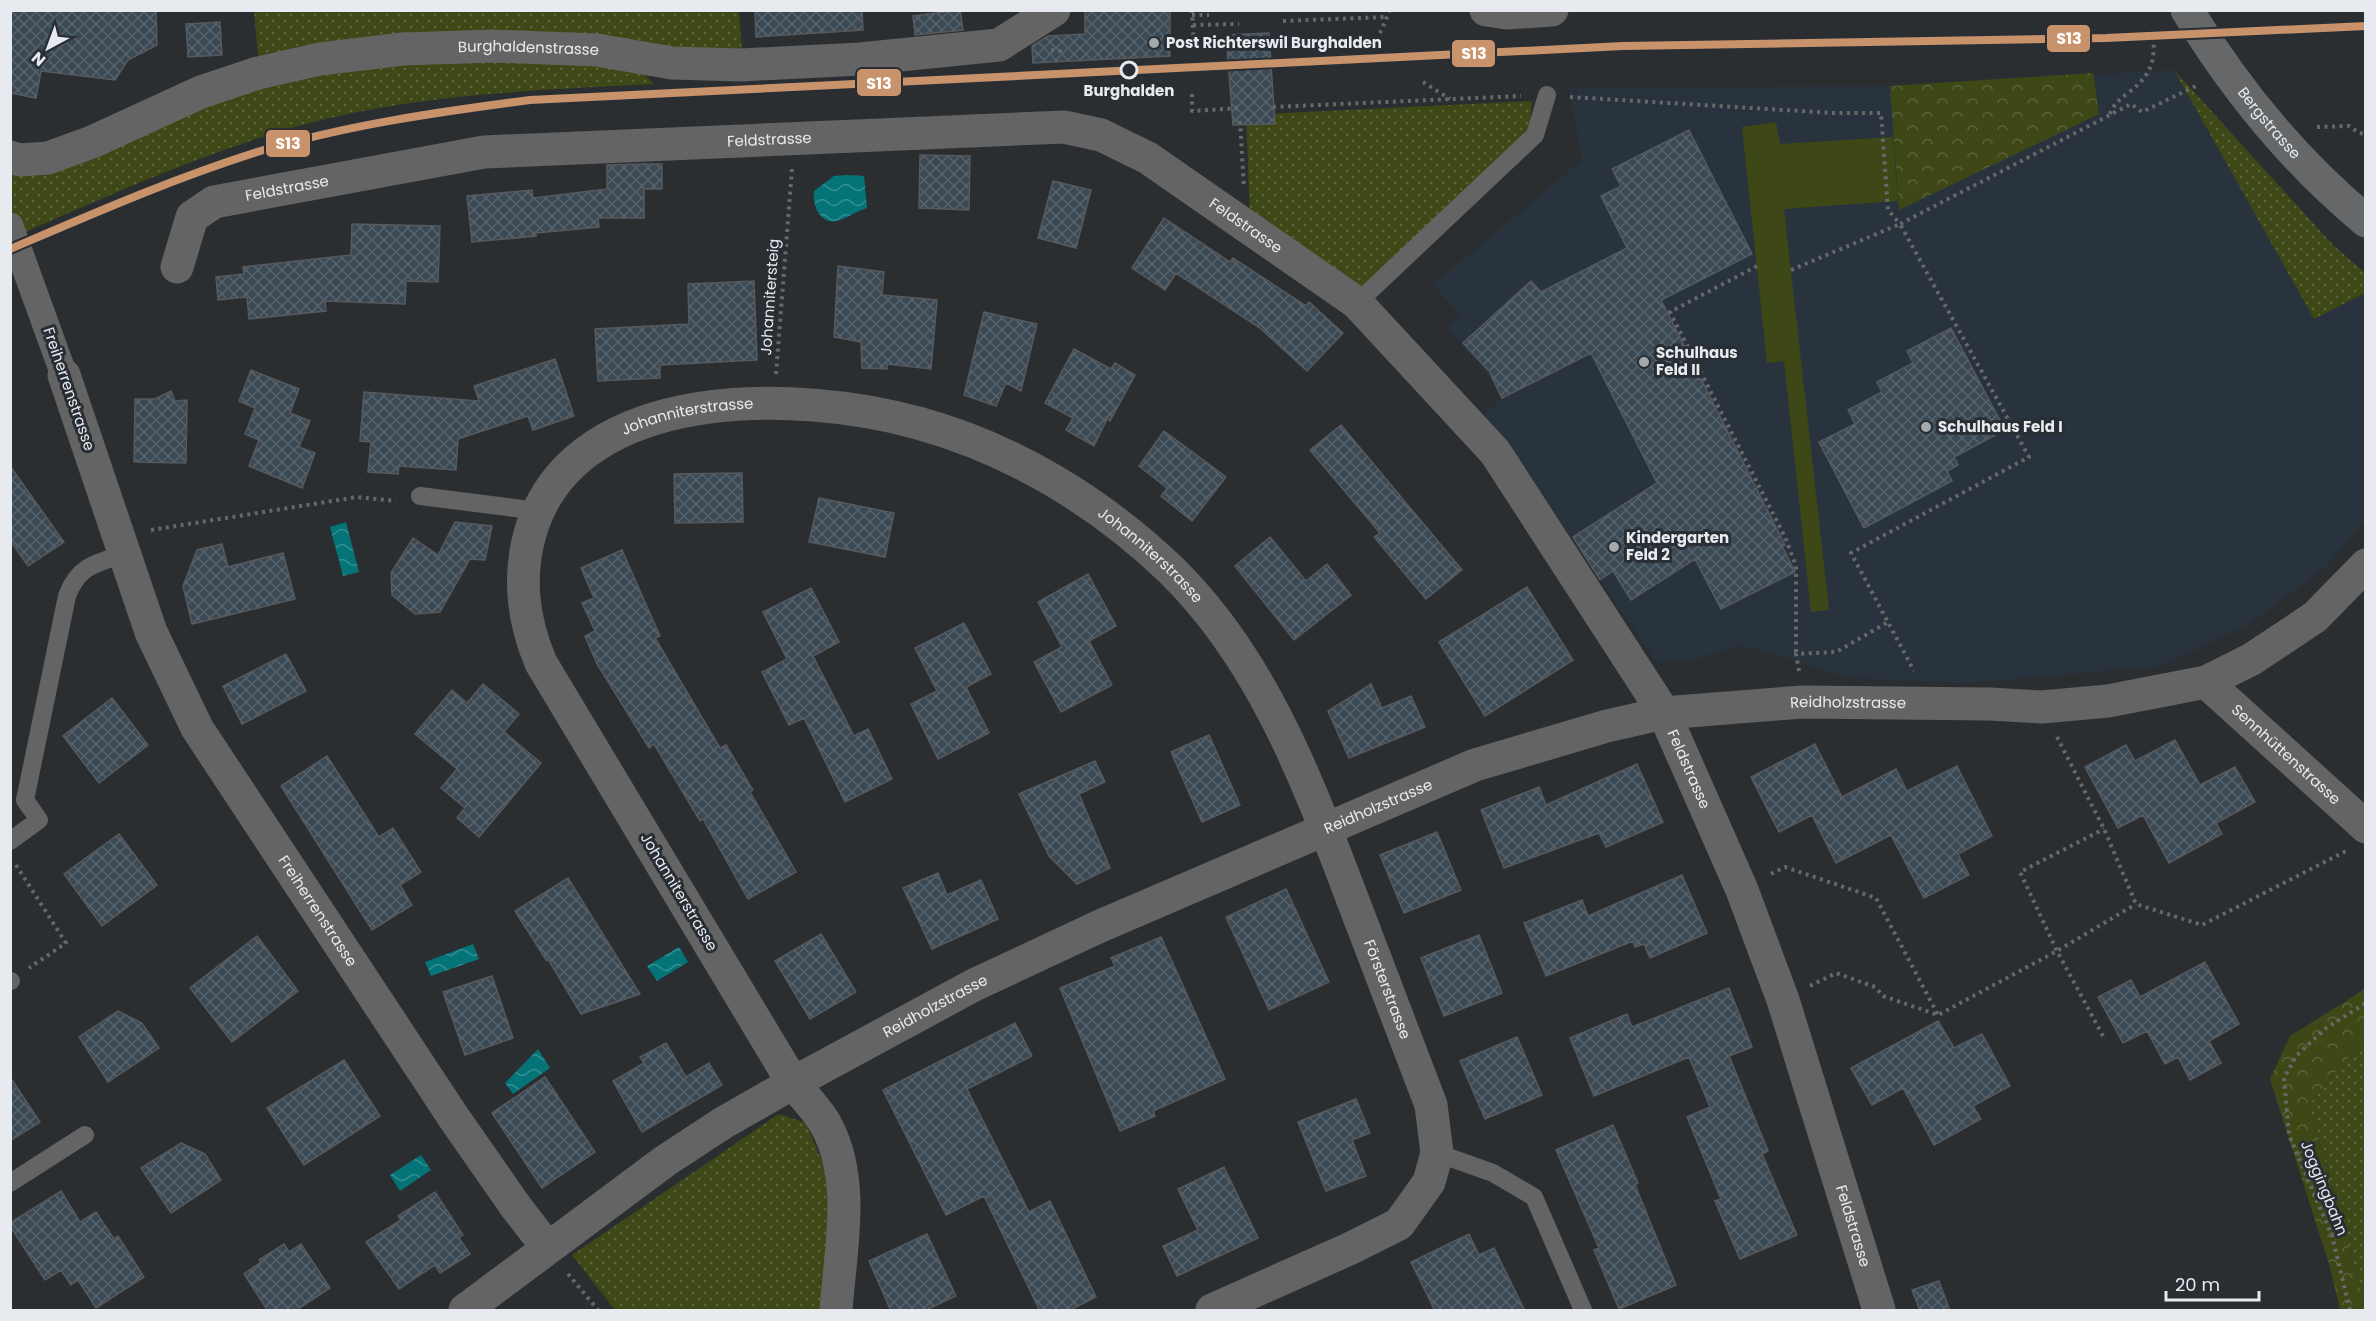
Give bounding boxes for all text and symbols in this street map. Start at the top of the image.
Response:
north arrow [18,18,78,78]
line badge: S13 [2046,24,2091,53]
text: S13 [2056,27,2082,50]
place label: Post Richterswil Burghalden [1166,32,1382,53]
street label: Burghaldenstrasse [458,35,599,60]
marker: Post Richterswil Burghalden [1147,36,1161,50]
line badge: S13 [1451,39,1496,68]
text: S13 [1461,42,1487,65]
text: N [26,46,51,72]
marker: Burghalden [1120,61,1138,79]
line badge: S13 [856,68,902,97]
text: S13 [866,72,892,95]
place label: Burghalden [1084,80,1174,101]
street label: Bergstrasse [2233,83,2306,164]
street label: Feldstrasse [726,127,812,152]
line badge: S13 [265,129,311,158]
text: S13 [275,132,301,155]
street label: Feldstrasse [243,170,330,206]
street label: Feldstrasse [1205,193,1287,258]
street label: Johannitersteig [755,238,784,356]
street label: Freiherrenstrasse [39,324,100,453]
place label: Schulhaus Feld II [1656,342,1738,380]
marker: Schulhaus Feld II [1637,355,1651,369]
street label: Johanniterstrasse [618,393,754,440]
place label: Schulhaus Feld I [1938,416,2063,437]
marker: Schulhaus Feld I [1919,420,1933,434]
street label: Johanniterstrasse [1094,502,1208,607]
place label: Kindergarten Feld 2 [1626,527,1729,565]
marker: Kindergarten Feld 2 [1607,540,1621,554]
street label: Reidholzstrasse [1789,691,1906,713]
street label: Sennhüttenstrasse [2227,699,2345,809]
street label: Feldstrasse [1663,726,1716,812]
street label: Reidholzstrasse [1320,774,1435,839]
street label: Johanniterstrasse [636,829,723,955]
street label: Freiherrenstrasse [274,851,362,971]
street label: Försterstrasse [1359,936,1416,1042]
street label: Reidholzstrasse [879,969,991,1042]
street label: Joggingbahn [2296,1137,2353,1238]
street label: Feldstrasse [1831,1182,1876,1270]
scale bar [2166,1264,2259,1302]
text: 20 m [2175,1272,2220,1297]

